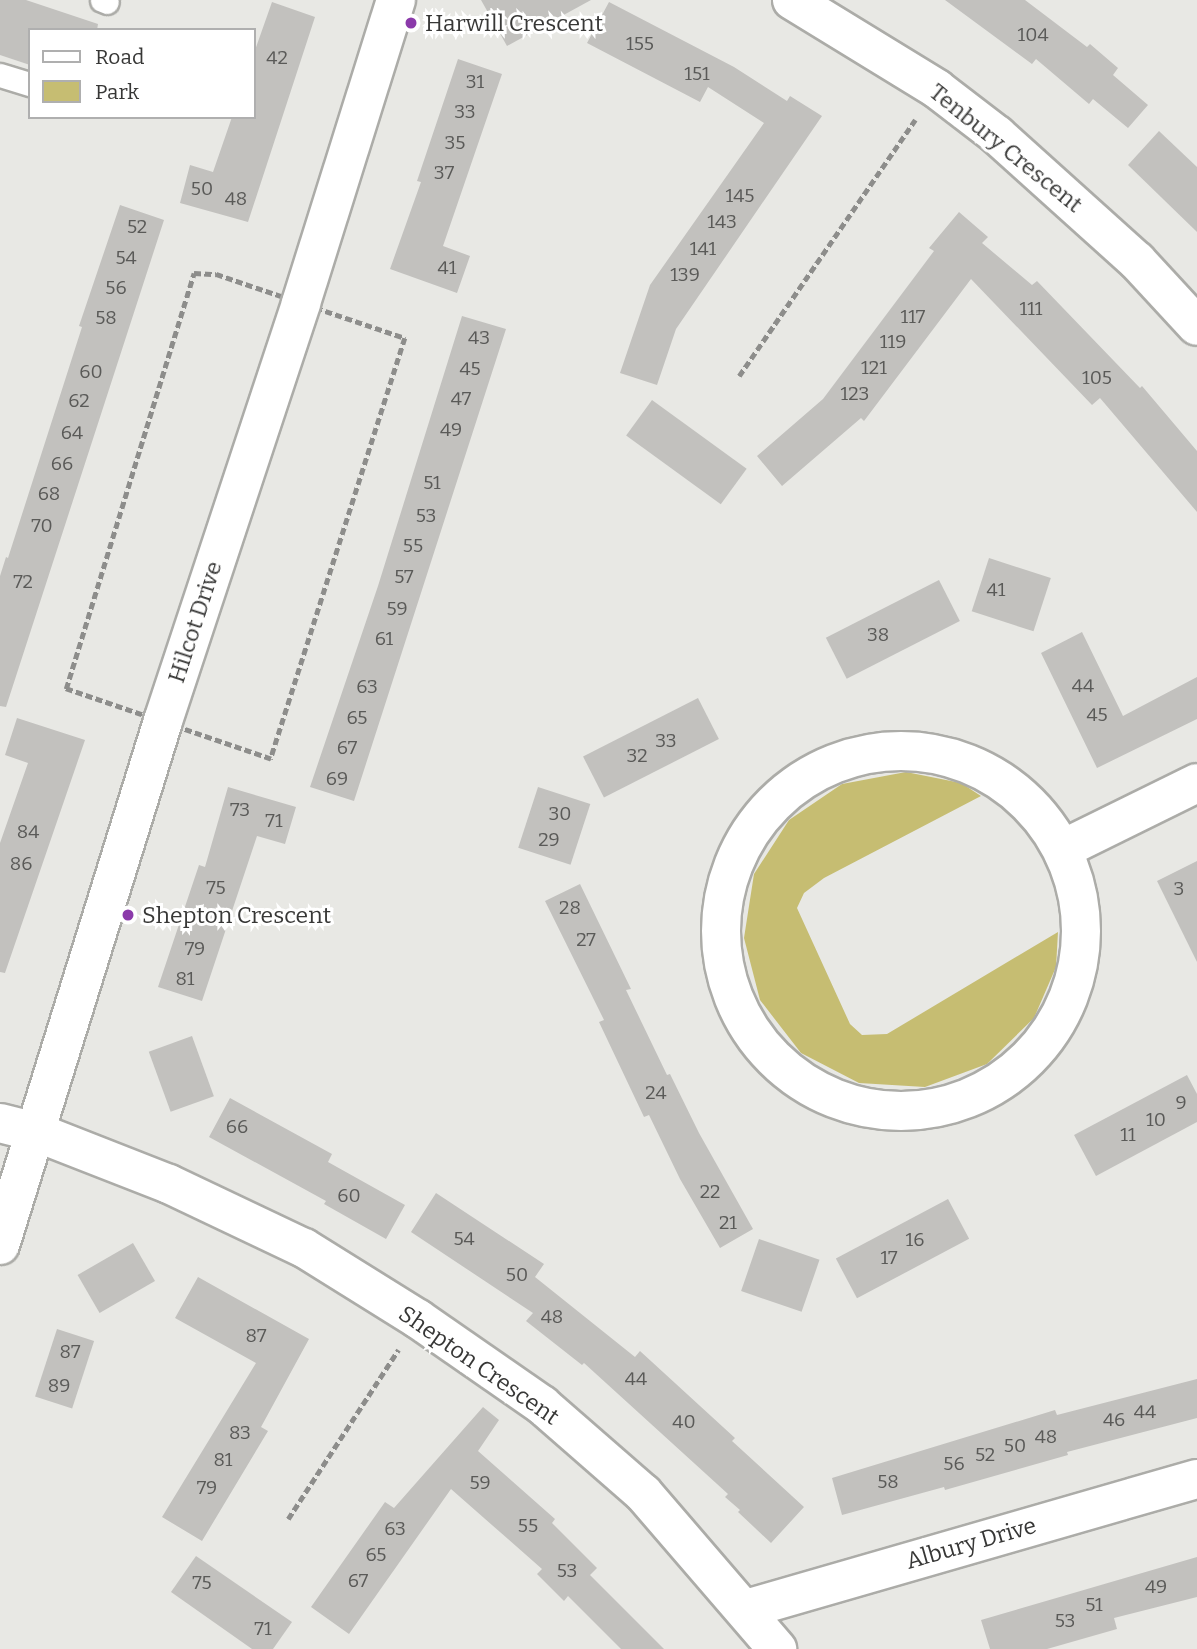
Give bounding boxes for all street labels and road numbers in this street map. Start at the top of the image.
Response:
street label: Tenbury Crescent [924,78,1088,218]
street label: Hilcot Drive [162,558,228,686]
street label: Shepton Crescent [394,1299,564,1431]
street label: Albury Drive [903,1511,1039,1575]

